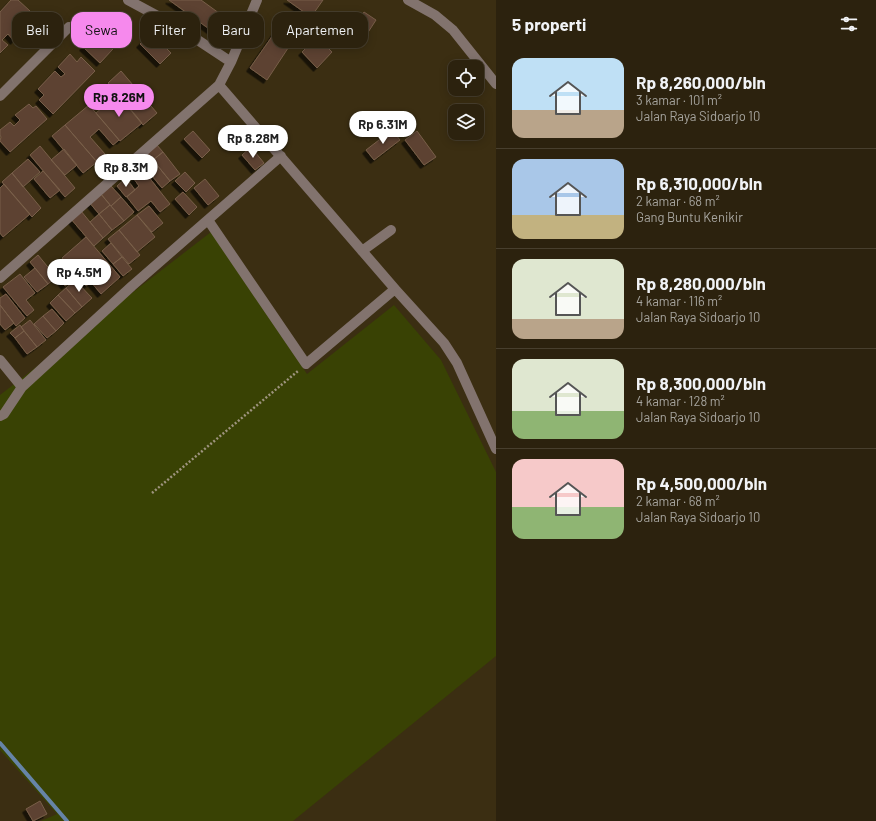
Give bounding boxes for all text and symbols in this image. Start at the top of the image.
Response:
chip: Beli [12,12,63,48]
chip: Sewa [71,12,132,48]
chip: Filter [140,12,200,48]
chip: Baru [208,12,264,48]
chip: Apartemen [272,12,368,48]
icon: filters [838,13,860,35]
text: 5 properti [512,14,586,34]
map controls [448,60,484,140]
button: locate [448,60,484,96]
text: Rp 8,260,000/bln [636,72,766,92]
icon: home [544,74,592,122]
pin: Rp 8.26M [78,84,160,118]
text: Rp 8.26M [93,89,145,105]
text: 3 kamar · 101 m² [636,92,722,108]
button: layers [448,104,484,140]
text: Jalan Raya Sidoarjo 10 [636,108,760,124]
pin: Rp 6.31M [342,111,424,145]
text: Rp 6.31M [358,116,408,132]
pin: Rp 8.28M [212,125,294,159]
text: Rp 8.28M [227,130,279,146]
pin: Rp 8.3M [89,154,163,188]
text: Rp 8.3M [104,159,148,175]
text: Rp 6,310,000/bln [636,173,762,193]
icon: home [544,175,592,223]
text: 2 kamar · 68 m² [636,193,720,209]
text: Gang Buntu Kenikir [636,209,743,225]
pin: Rp 4.5M [42,259,116,293]
text: Rp 4.5M [56,264,102,280]
text: Rp 8,280,000/bln [636,273,766,293]
icon: home [544,275,592,323]
text: 4 kamar · 116 m² [636,293,722,309]
text: Jalan Raya Sidoarjo 10 [636,309,760,325]
text: Rp 8,300,000/bln [636,373,766,393]
icon: home [544,375,592,423]
text: 4 kamar · 128 m² [636,393,725,409]
text: Jalan Raya Sidoarjo 10 [636,409,760,425]
text: Rp 4,500,000/bln [636,473,767,493]
icon: home [544,475,592,523]
text: 2 kamar · 68 m² [636,493,720,509]
text: Jalan Raya Sidoarjo 10 [636,509,760,525]

